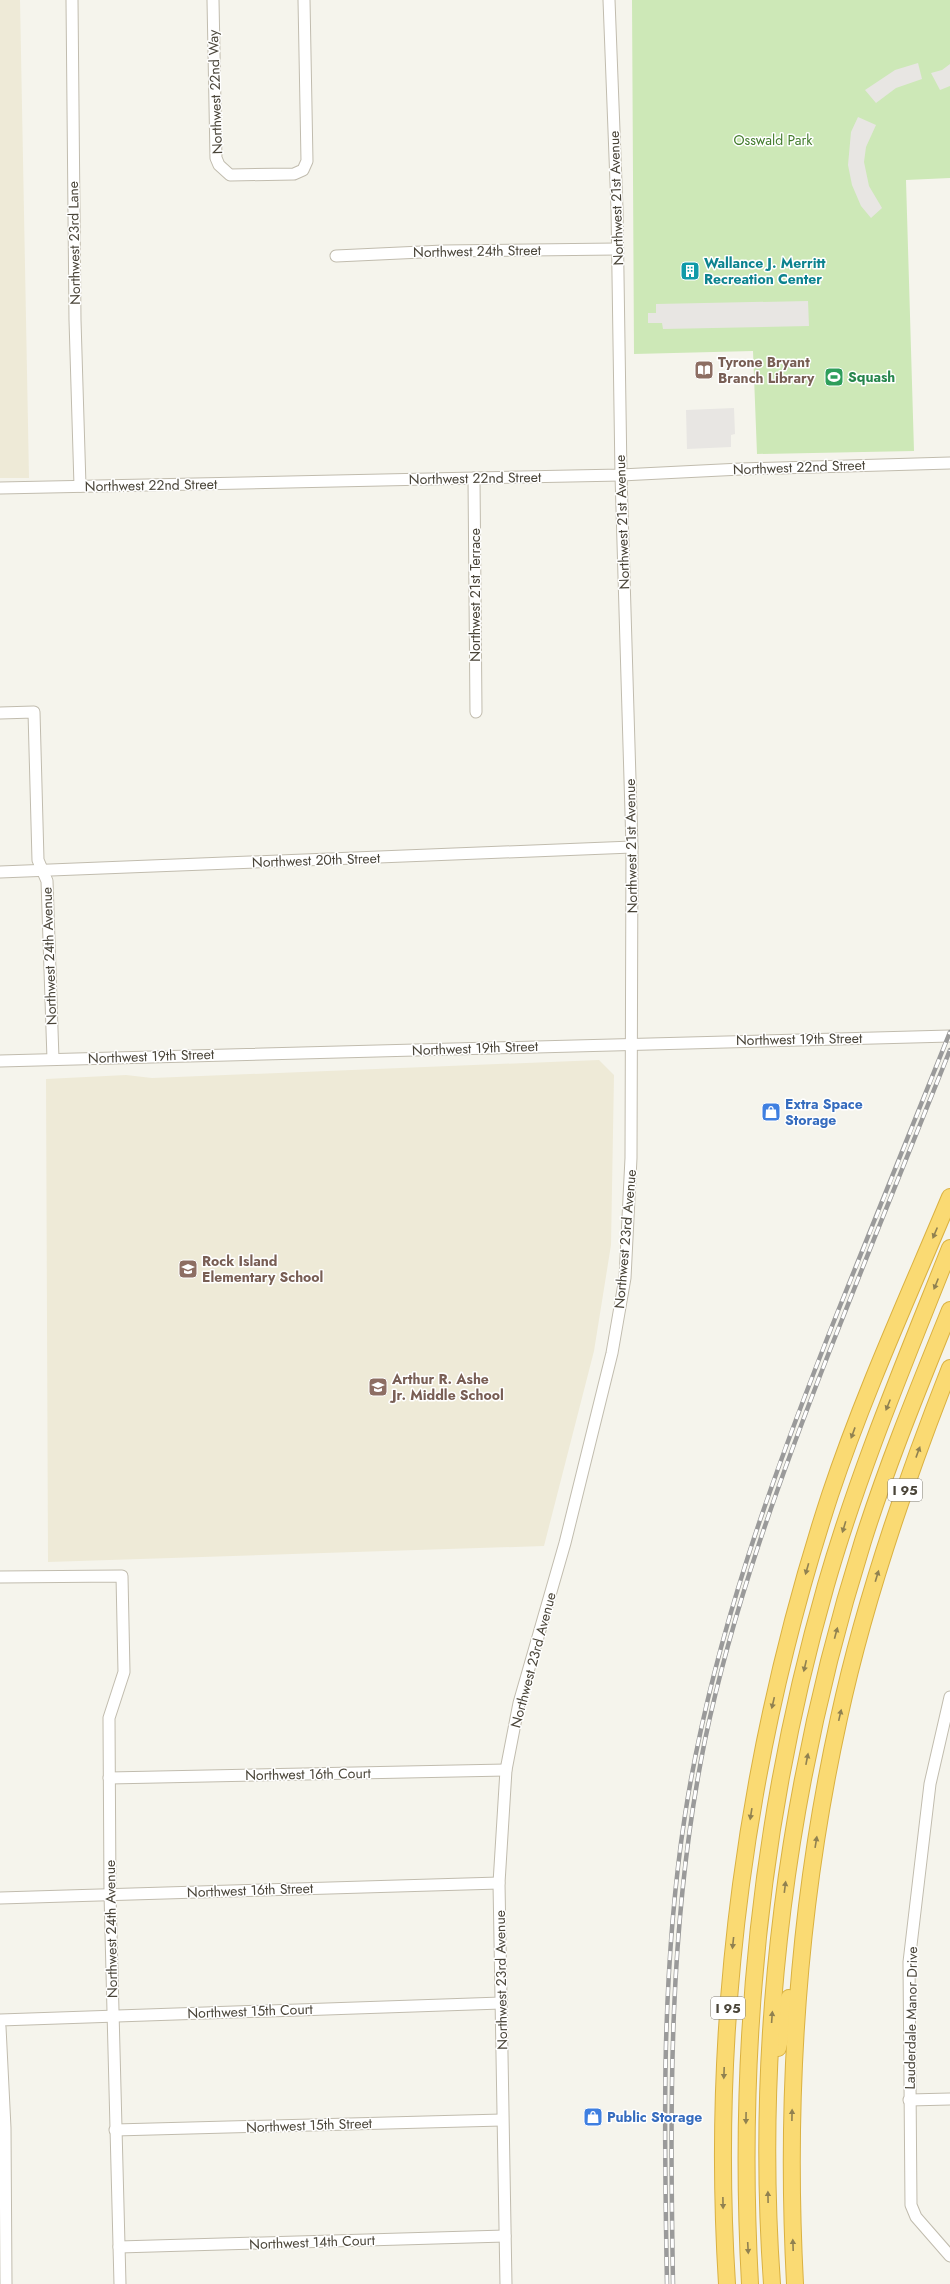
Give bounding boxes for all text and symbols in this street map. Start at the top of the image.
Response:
street label: Northwest 22nd Way [203,29,227,155]
street label: Northwest 21st Avenue [604,130,628,266]
park label: Osswald Park [734,130,813,150]
street label: Northwest 23rd Lane [63,181,85,305]
street label: Northwest 24th Street [413,240,542,262]
place label: Wallance J. Merritt Recreation Center [704,253,826,289]
building icon: Wallance J. Merritt Recreation Center [679,260,701,282]
place label: Tyrone Bryant Branch Library [718,352,815,388]
library icon: Tyrone Bryant Branch Library [693,359,715,381]
sports icon: Squash [823,366,845,388]
place label: Squash [848,367,895,387]
street label: Northwest 21st Avenue [610,454,634,590]
street label: Northwest 22nd Street [732,455,866,479]
street label: Northwest 22nd Street [409,467,542,489]
street label: Northwest 22nd Street [85,474,218,496]
street label: Northwest 21st Terrace [465,528,485,662]
street label: Northwest 21st Avenue [620,778,642,914]
street label: Northwest 20th Street [252,848,381,872]
street label: Northwest 24th Avenue [37,887,61,1025]
street label: Northwest 19th Street [736,1028,863,1050]
street label: Northwest 19th Street [412,1036,539,1060]
street label: Northwest 19th Street [88,1044,215,1068]
place label: Extra Space Storage [785,1094,863,1130]
shop icon: Extra Space Storage [760,1101,782,1123]
street label: Northwest 23rd Avenue [609,1168,641,1310]
one-way arrow [932,1227,938,1238]
place label: Rock Island Elementary School [202,1251,323,1287]
school or university icon: Rock Island Elementary School [177,1258,199,1280]
one-way arrow [932,1279,938,1291]
place label: Arthur R. Ashe Jr. Middle School [389,1369,504,1405]
school or university icon: Arthur R. Ashe Jr. Middle School [367,1376,389,1398]
one-way arrow [884,1400,890,1412]
one-way arrow [849,1427,855,1439]
one-way arrow [916,1446,922,1458]
road number: I 95 [888,1479,922,1501]
one-way arrow [841,1522,847,1534]
one-way arrow [804,1564,810,1576]
one-way arrow [874,1569,880,1581]
street label: Northwest 23rd Avenue [505,1590,561,1730]
one-way arrow [833,1626,839,1638]
one-way arrow [801,1660,807,1672]
one-way arrow [769,1697,775,1709]
one-way arrow [837,1708,843,1721]
one-way arrow [804,1753,810,1765]
street label: Northwest 16th Court [245,1763,372,1785]
one-way arrow [748,1808,754,1820]
one-way arrow [813,1836,819,1848]
street label: Northwest 24th Avenue [100,1860,122,1998]
street label: Northwest 16th Street [187,1878,314,1902]
one-way arrow [782,1881,788,1893]
street label: Northwest 23rd Avenue [490,1910,512,2050]
one-way arrow [730,1937,737,1949]
street label: Lauderdale Manor Drive [900,1946,922,2090]
road number: I 95 [711,1997,745,2019]
street label: Northwest 15th Court [187,1999,314,2023]
one-way arrow [769,2011,776,2023]
one-way arrow [721,2067,727,2080]
shop icon: Public Storage [582,2106,604,2128]
place label: Public Storage [607,2107,702,2127]
one-way arrow [788,2109,795,2121]
one-way arrow [743,2112,749,2125]
street label: Northwest 15th Street [246,2113,373,2137]
one-way arrow [765,2190,771,2203]
one-way arrow [719,2197,726,2209]
street label: Northwest 14th Court [249,2230,376,2254]
one-way arrow [790,2238,796,2251]
one-way arrow [745,2242,751,2255]

